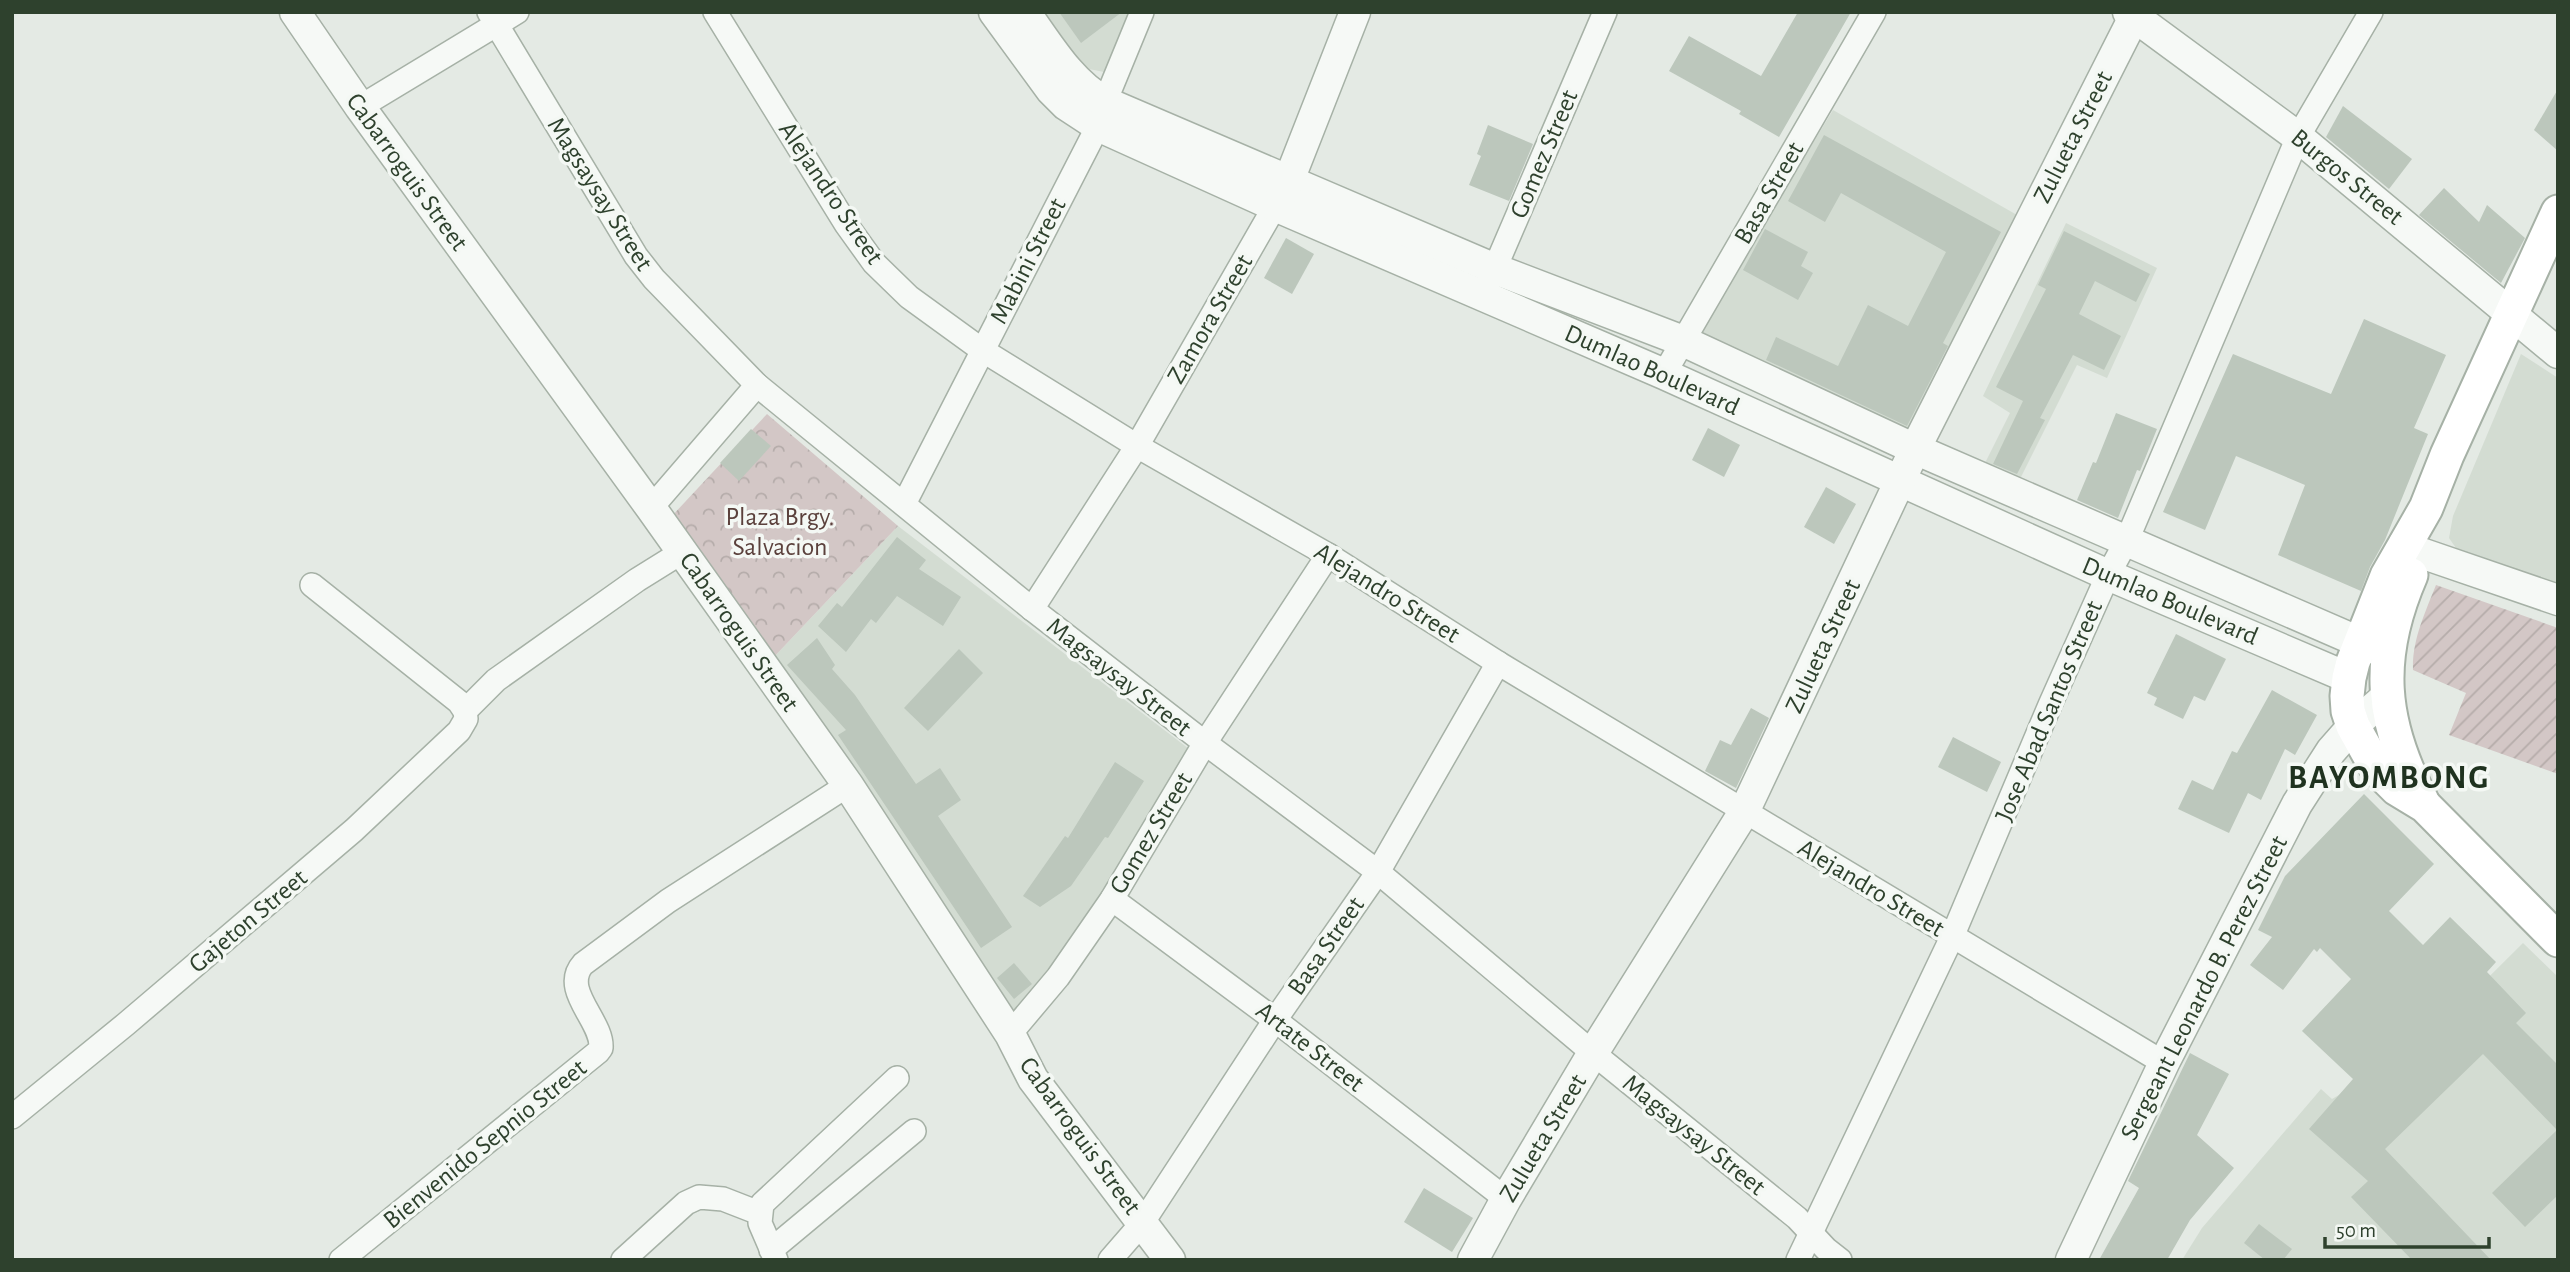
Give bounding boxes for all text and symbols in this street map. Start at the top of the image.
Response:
street label: Zulueta Street [2029,67,2117,207]
street label: Gomez Street [1505,86,1583,222]
street label: Cabarroguis Street [341,89,473,255]
street label: Magsaysay Street [543,113,657,275]
street label: Alejandro Street [774,117,888,269]
street label: Burgos Street [2286,124,2408,230]
street label: Basa Street [1729,138,1809,248]
street label: Mabini Street [985,194,1071,328]
street label: Zamora Street [1163,250,1257,388]
street label: Dumlao Boulevard [1561,320,1743,420]
park label: Plaza Brgy. Salvacion [726,504,834,560]
street label: Alejandro Street [1310,538,1464,648]
street label: Cabarroguis Street [675,548,803,716]
street label: Dumlao Boulevard [2078,552,2262,650]
street label: Zulueta Street [1781,575,1865,717]
street label: Jose Abad Santos Street [1991,597,2107,825]
street label: Magsaysay Street [1042,613,1196,741]
district label: BAYOMBONG [2288,762,2490,795]
street label: Gomez Street [1105,768,1197,898]
street label: Sergeant Leonardo B. Perez Street [2116,832,2292,1144]
street label: Alejandro Street [1793,834,1949,942]
street label: Gajeton Street [184,864,312,978]
street label: Basa Street [1283,892,1369,1000]
street label: Artate Street [1251,997,1369,1097]
street label: Cabarroguis Street [1014,1053,1146,1219]
street label: Bienvenido Sepnio Street [379,1054,591,1234]
street label: Zulueta Street [1495,1070,1591,1206]
street label: Magsaysay Street [1618,1070,1770,1200]
scale bar [2325,1206,2490,1250]
text: 50 m [2336,1220,2376,1241]

